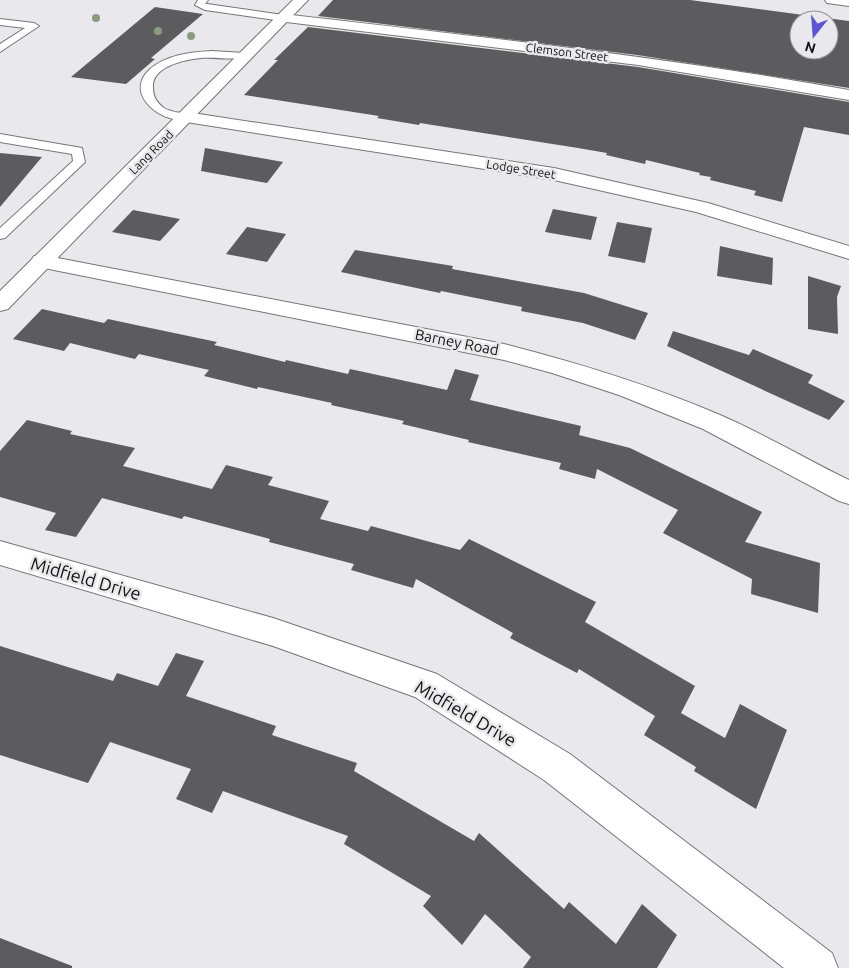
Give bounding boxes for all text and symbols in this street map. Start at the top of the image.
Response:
north arrow [789,10,839,60]
text: N [803,38,818,57]
street label: Clemson Street [525,41,609,64]
street label: Lang Road [126,127,176,177]
street label: Lodge Street [485,157,557,181]
street label: Barney Road [414,326,500,358]
street label: Midfield Drive [29,553,143,603]
street label: Midfield Drive [412,676,520,750]

